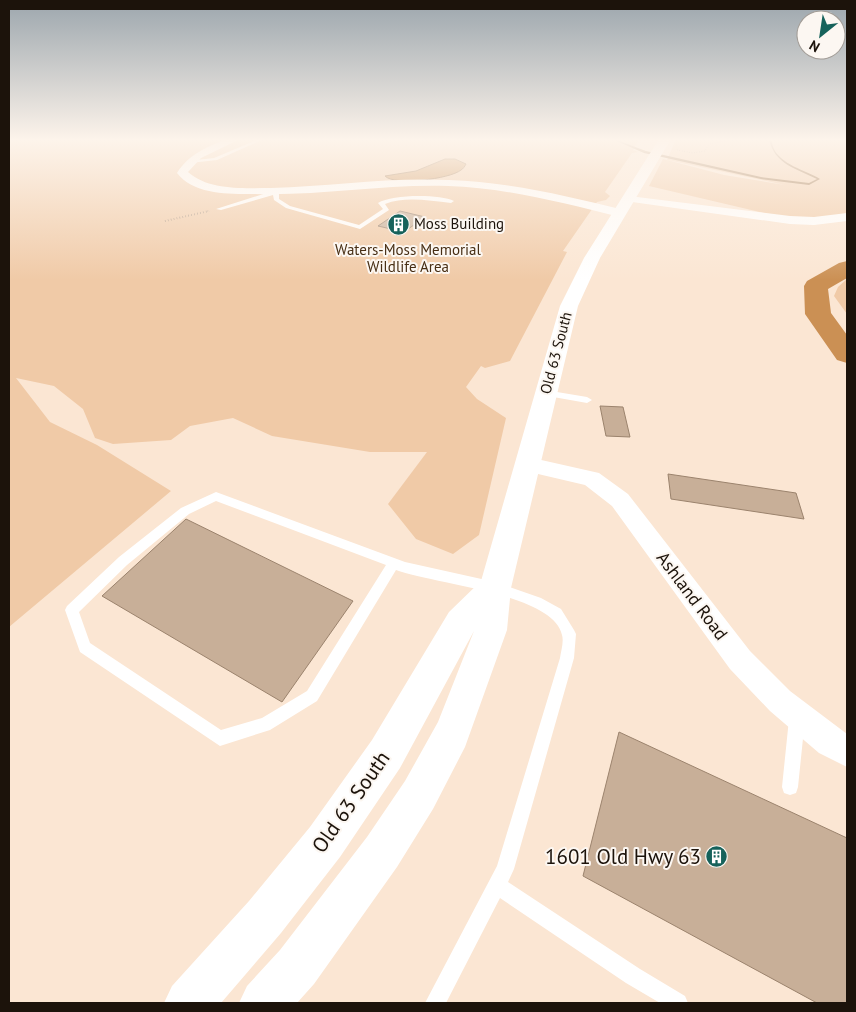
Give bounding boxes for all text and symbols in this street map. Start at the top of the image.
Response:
north arrow [796,10,846,60]
text: N [806,36,823,56]
building icon: Moss Building [386,212,410,236]
place label: Moss Building [414,214,504,233]
park label: Waters-Moss Memorial Wildlife Area [335,240,482,276]
street label: Old 63 South [535,310,576,396]
street label: Ashland Road [652,547,733,644]
street label: Old 63 South [306,746,396,858]
place label: 1601 Old Hwy 63 [545,843,701,870]
building icon: 1601 Old Hwy 63 [705,845,729,869]

